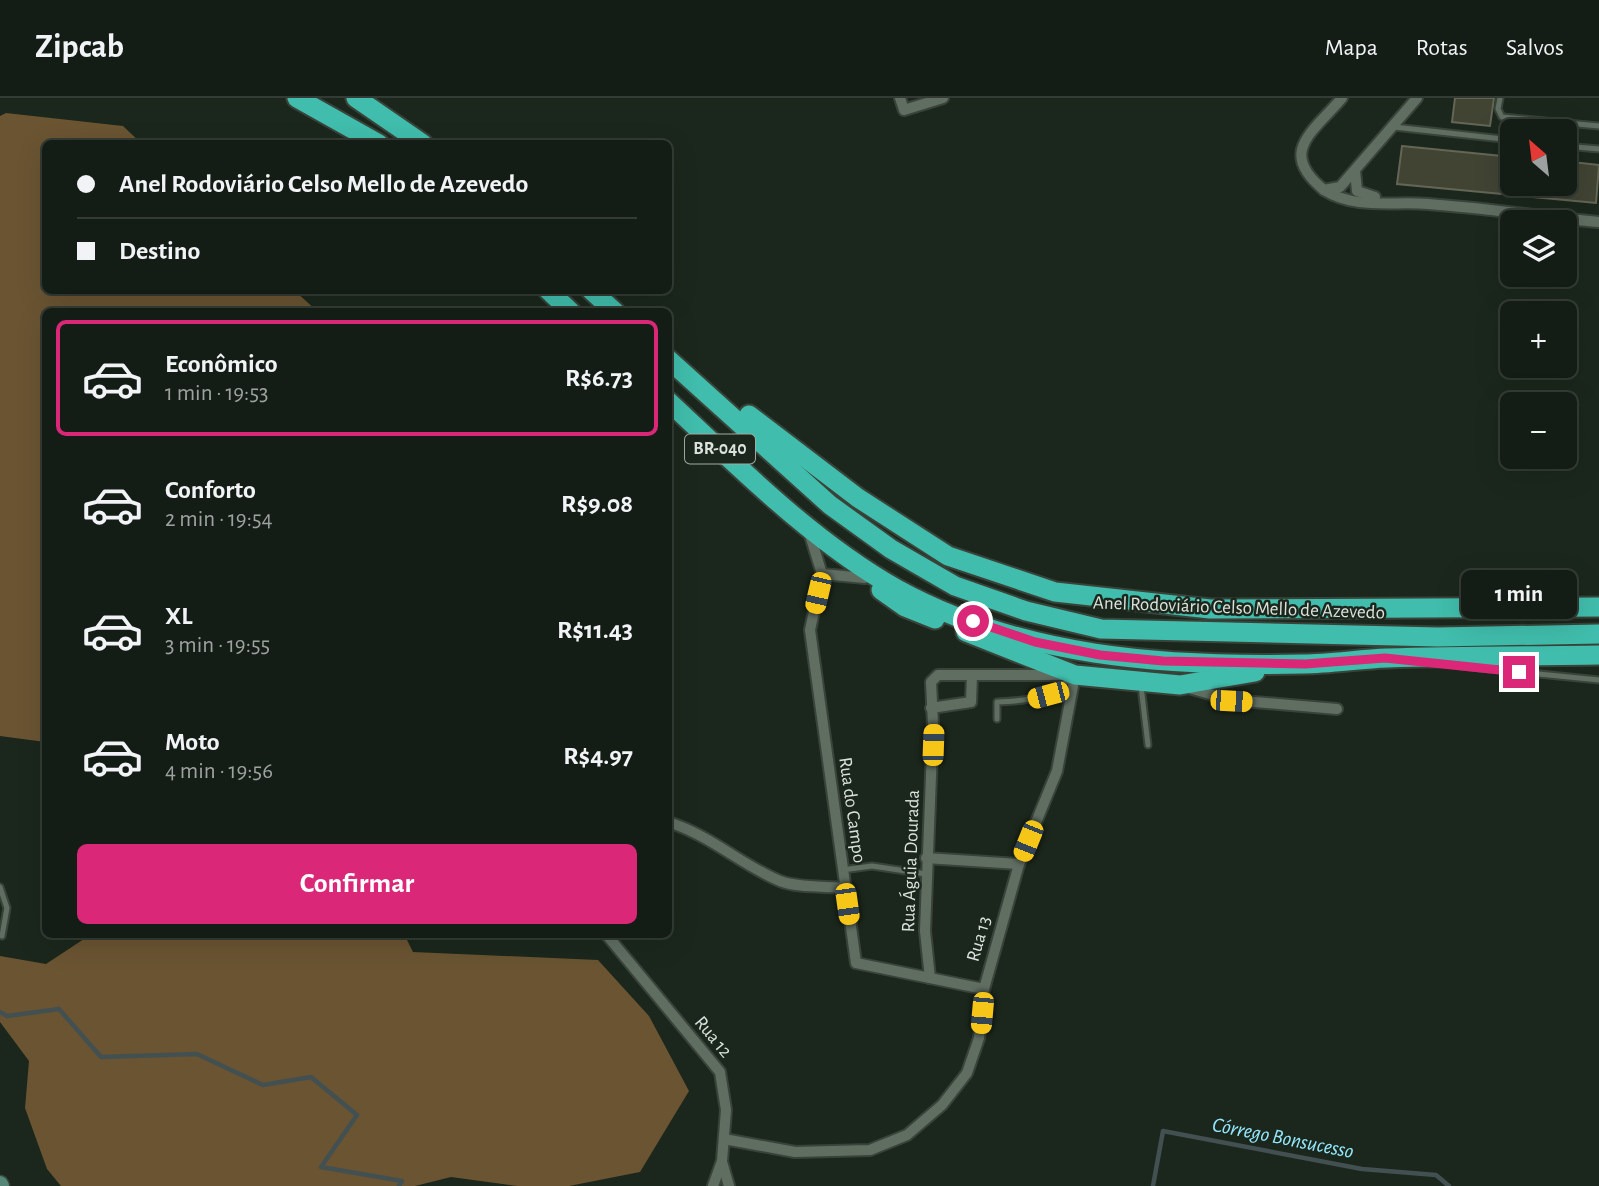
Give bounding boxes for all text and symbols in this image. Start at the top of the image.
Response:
text: Zipcab [35,31,124,64]
text: Mapa [1325,36,1378,60]
text: Rotas [1416,36,1468,60]
text: Salvos [1506,36,1564,60]
north arrow [1500,119,1577,196]
map controls [1500,119,1577,469]
text: Anel Rodoviário Celso Mello de Azevedo [119,171,528,197]
button: layers [1500,210,1577,287]
text: Destino [119,238,200,264]
button: + [1500,301,1577,378]
icon: car [81,347,144,410]
text: Econômico [165,351,278,377]
text: R$6.73 [565,365,633,391]
text: 1 min · 19:53 [165,382,268,405]
button: − [1500,392,1577,469]
road number: BR-040 [685,435,755,464]
icon: car [81,473,144,536]
text: Conforto [165,477,256,503]
text: R$9.08 [561,491,633,517]
text: 2 min · 19:54 [165,508,273,531]
car [804,570,833,616]
callout: 1 min [1461,570,1577,620]
text: 1 min [1495,583,1543,606]
street label: Anel Rodoviário Celso Mello de Azevedo [1093,593,1385,623]
icon: car [81,599,144,662]
text: XL [165,603,192,629]
route start [957,605,989,637]
text: R$11.43 [557,617,633,643]
text: 3 min · 19:55 [165,634,270,657]
route end [1503,656,1535,688]
car [1025,679,1072,711]
car [1210,689,1253,713]
car [922,724,945,766]
icon: car [81,725,144,788]
text: Moto [165,729,220,755]
text: R$4.97 [563,743,633,769]
street label: Rua do Campo [835,756,869,864]
text: 4 min · 19:56 [165,760,273,783]
street label: Rua Águia Dourada [897,789,923,933]
car [1011,818,1046,864]
button: Confirmar [77,844,637,924]
car [834,882,861,926]
street label: Rua 13 [964,914,994,964]
car [970,991,995,1035]
street label: Rua 12 [691,1013,736,1061]
water label: Córrego Bonsucesso [1210,1114,1356,1162]

